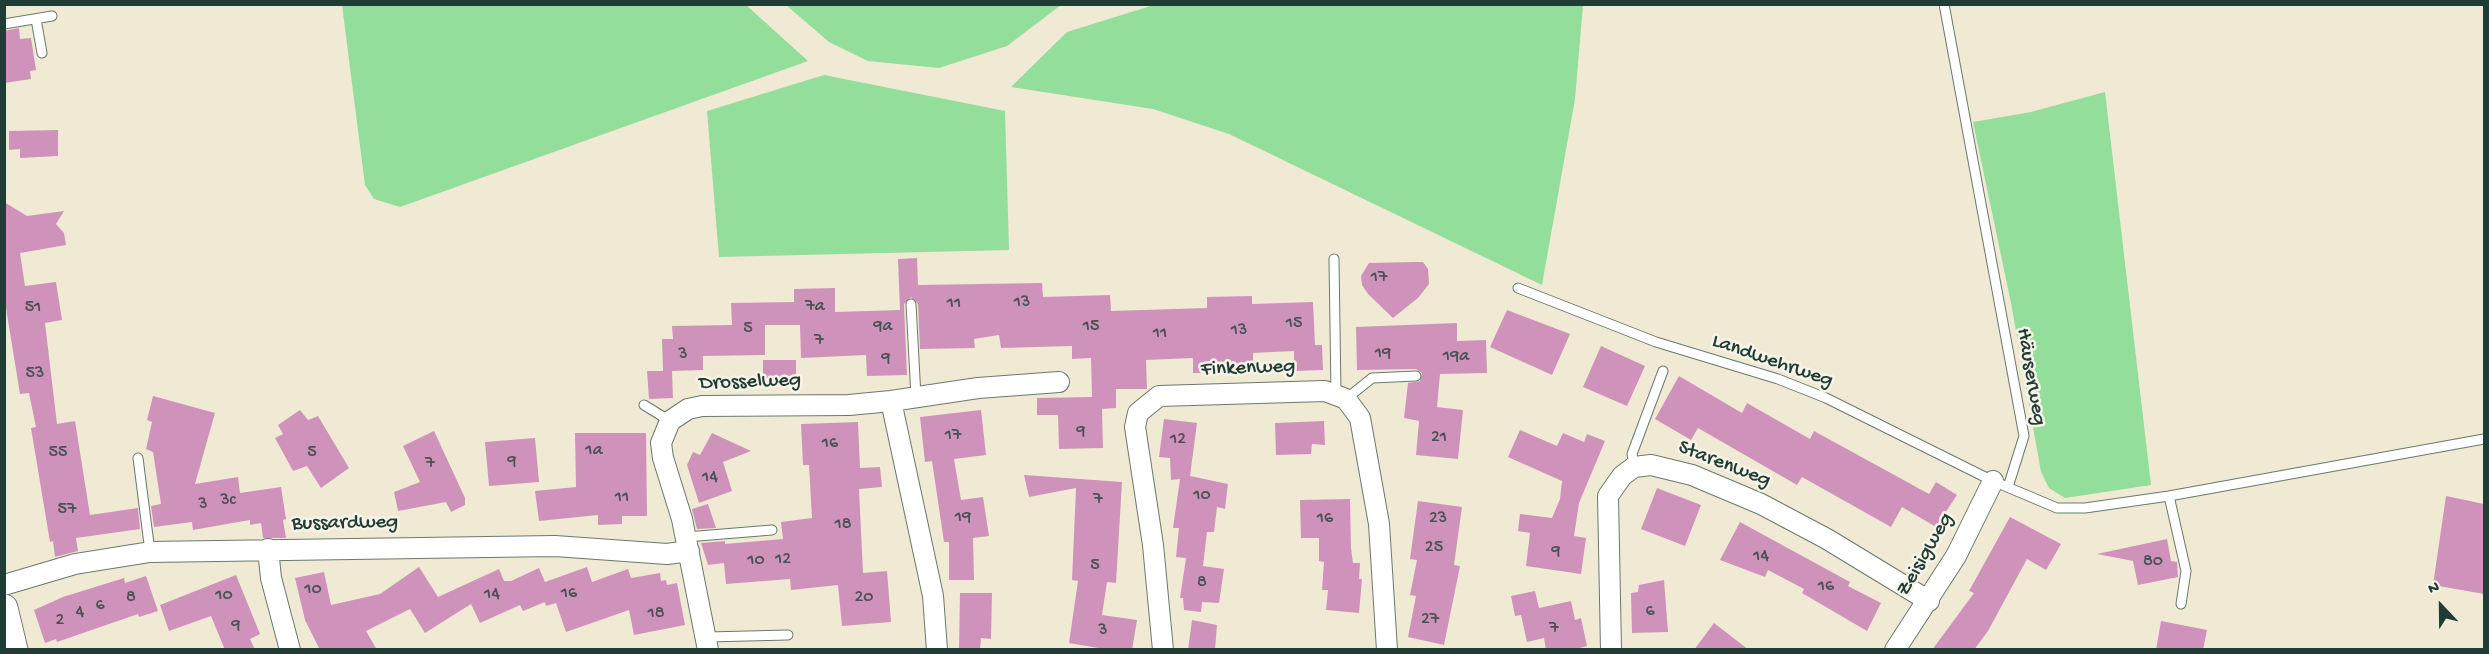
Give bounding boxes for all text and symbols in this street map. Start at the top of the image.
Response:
house number: 17 [1371,267,1387,289]
house number: 13 [1014,292,1030,314]
house number: 11 [947,293,961,315]
house number: 7a [805,296,825,318]
house number: 51 [25,297,41,319]
house number: 15 [1286,313,1302,335]
house number: 9a [873,316,893,338]
house number: 15 [1083,316,1099,338]
house number: 5 [743,318,753,340]
house number: 13 [1231,320,1247,342]
house number: 11 [1153,323,1167,345]
street label: Häuserweg [2009,326,2051,428]
street label: Landwehrweg [1708,329,1836,395]
house number: 7 [814,330,824,352]
house number: 19 [1375,343,1391,365]
house number: 3 [678,344,688,366]
house number: 19a [1443,346,1469,368]
house number: 9 [881,348,891,370]
street label: Finkenweg [1200,355,1296,383]
house number: 53 [26,363,44,385]
street label: Drosselweg [699,369,801,397]
house number: 9 [1076,421,1086,443]
house number: 17 [945,425,961,447]
house number: 21 [1431,427,1447,449]
house number: 12 [1170,429,1186,451]
house number: 16 [822,433,838,455]
street label: Starenweg [1674,436,1774,494]
house number: 1a [585,440,603,462]
house number: 55 [49,442,67,464]
house number: 5 [307,442,317,464]
house number: 9 [507,451,517,473]
house number: 7 [425,453,435,475]
house number: 14 [702,467,718,489]
house number: 10 [1193,485,1211,507]
house number: 11 [615,487,629,509]
house number: 7 [1093,489,1103,511]
house number: 3c [220,490,236,512]
house number: 3 [198,494,208,516]
house number: 57 [58,499,76,521]
house number: 19 [955,507,971,529]
house number: 16 [1317,508,1333,530]
house number: 23 [1429,508,1447,530]
street label: Zeisigweg [1892,509,1960,601]
street label: Bussardweg [292,510,398,538]
house number: 18 [834,514,852,536]
house number: 25 [1425,537,1443,559]
house number: 9 [1551,541,1561,563]
house number: 14 [1753,546,1769,568]
house number: 12 [775,549,791,571]
house number: 10 [747,550,765,572]
house number: 80 [2143,551,2163,573]
house number: 5 [1090,555,1100,577]
house number: 8 [1197,572,1207,594]
house number: 16 [1818,576,1834,598]
north arrow [2411,576,2471,636]
text: N [2426,578,2442,600]
house number: 10 [304,579,322,601]
house number: 16 [561,583,577,605]
house number: 14 [484,584,500,606]
house number: 10 [215,585,233,607]
house number: 8 [126,587,136,609]
house number: 20 [854,587,874,609]
house number: 6 [95,595,105,617]
house number: 6 [1645,601,1655,623]
house number: 4 [76,602,84,624]
house number: 18 [647,603,665,625]
house number: 27 [1421,609,1439,631]
house number: 2 [56,610,64,632]
house number: 9 [231,615,241,637]
house number: 7 [1549,618,1559,640]
house number: 3 [1098,620,1108,642]

